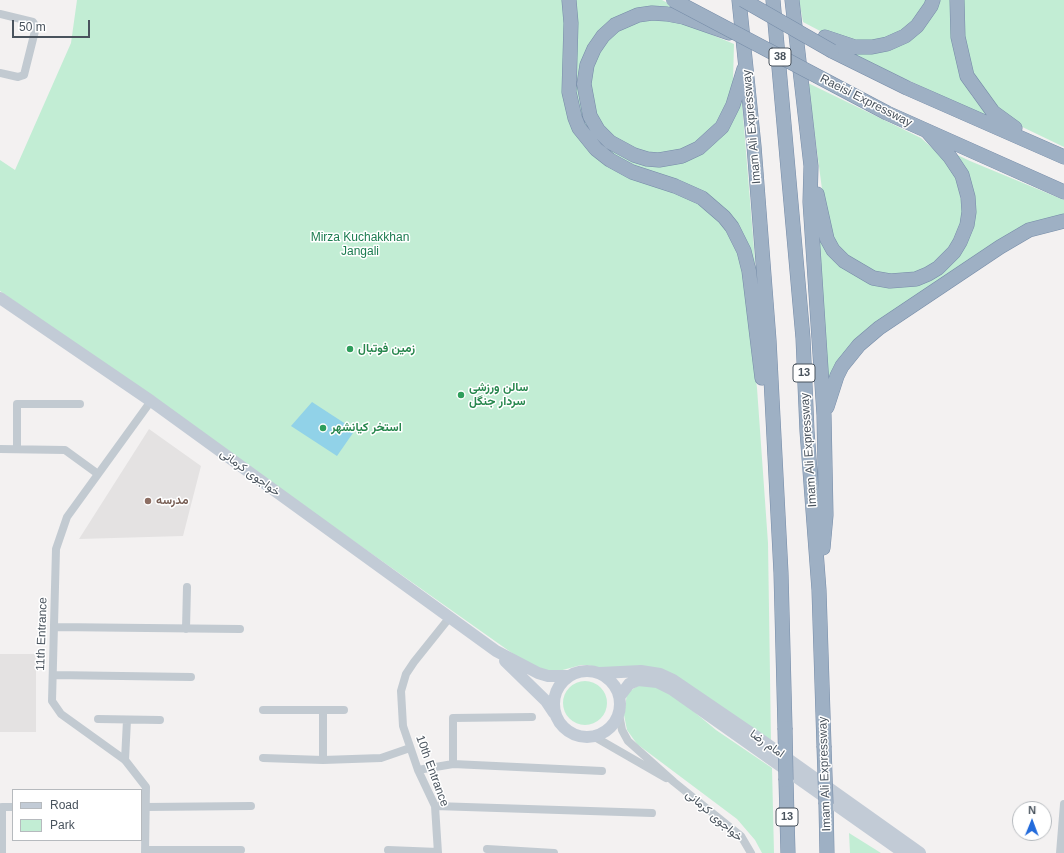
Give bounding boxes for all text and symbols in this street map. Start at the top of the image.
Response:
scale bar [14,12,92,38]
text: 50 m [19,20,46,34]
road number: 38 [769,48,791,66]
street label: Imam Ali Expressway [740,69,764,185]
street label: Raeisi Expressway [818,72,914,130]
park label: Mirza Kuchakkhan Jangali [311,231,409,259]
place label: زمین فوتبال [358,342,415,356]
marker: زمین فوتبال [345,344,355,354]
road number: 13 [793,364,815,382]
place label: سالن ورزشی سردار جنگل [469,381,528,409]
marker: سالن ورزشی سردار جنگل [456,390,466,400]
street label: Imam Ali Expressway [798,392,820,508]
place label: استخر کیانشهر [331,421,402,435]
marker: استخر کیانشهر [318,423,328,433]
street label: خواجوی کرمانی [217,446,283,500]
place label: مدرسه [156,494,188,508]
marker: مدرسه [143,496,153,506]
street label: 11th Entrance [34,597,50,671]
street label: Imam Ali Expressway [816,716,834,832]
street label: امام رضا [747,727,787,761]
street label: 10th Entrance [412,733,452,809]
street label: خواجوی کرمانی [682,787,746,845]
legend [12,789,142,841]
text: Road [50,798,79,812]
north arrow [1012,801,1052,841]
text: N [1028,804,1036,816]
road number: 13 [776,808,798,826]
text: Park [50,818,75,832]

